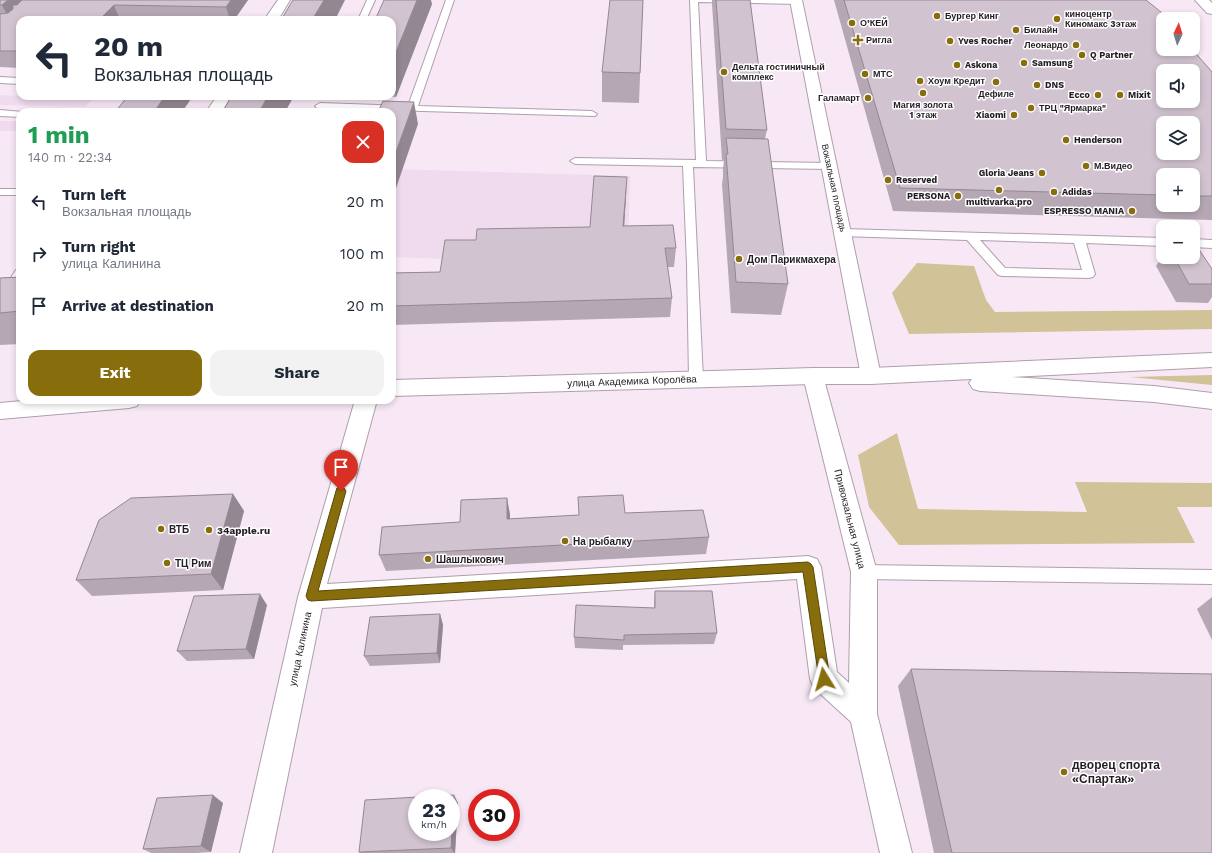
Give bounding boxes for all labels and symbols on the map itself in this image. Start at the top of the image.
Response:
place label: киноцентр Киномакс 3этаж [1065,9,1137,29]
marker: Бургер Кинг [932,11,942,21]
place label: Бургер Кинг [945,11,999,21]
north arrow [1156,12,1200,56]
marker: киноцентр Киномакс 3этаж [1052,14,1062,24]
place label: О’КЕЙ [860,17,888,28]
marker: О’КЕЙ [847,18,857,28]
marker: Билайн [1011,25,1021,35]
place label: Билайн [1024,25,1058,35]
marker: Ригла [853,35,863,45]
place label: Ригла [866,35,893,45]
marker: Yves Rocher [945,36,955,46]
place label: Yves Rocher [958,36,1012,46]
place label: Леонардо [1024,40,1068,50]
marker: Леонардо [1071,40,1081,50]
marker: Q Partner [1077,50,1087,60]
place label: Q Partner [1090,50,1133,60]
marker: Samsung [1019,58,1029,68]
place label: Samsung [1032,58,1073,68]
marker: Askona [952,60,962,70]
place label: Askona [965,60,998,70]
place label: Дельта гостиничный комплекс [732,62,825,82]
marker: Дельта гостиничный комплекс [719,67,729,77]
marker: МТС [860,69,870,79]
place label: МТС [873,69,893,79]
marker: Хоум Кредит [915,76,925,86]
place label: Хоум Кредит [928,76,986,86]
marker: Дефиле [991,77,1001,87]
marker: DNS [1032,80,1042,90]
place label: DNS [1045,80,1064,90]
marker: Магия золота 1 этаж [918,88,928,98]
place label: Дефиле [978,89,1014,99]
place label: Ecco [1069,90,1091,100]
marker: Ecco [1093,90,1103,100]
marker: Mixit [1115,90,1125,100]
place label: Mixit [1128,90,1151,100]
place label: Галамарт [818,93,861,103]
marker: Галамарт [863,93,873,103]
place label: Магия золота 1 этаж [893,100,954,120]
marker: ТРЦ "Ярмарка" [1026,103,1036,113]
place label: ТРЦ "Ярмарка" [1039,103,1106,113]
place label: Xiaomi [976,110,1006,120]
marker: Xiaomi [1009,110,1019,120]
marker: Henderson [1061,135,1071,145]
place label: Henderson [1074,135,1122,145]
street label: Вокзальная площадь [820,143,848,233]
marker: М.Видео [1081,161,1091,171]
place label: М.Видео [1094,161,1133,171]
place label: Gloria Jeans [979,168,1034,178]
marker: Gloria Jeans [1037,168,1047,178]
marker: Reserved [883,175,893,185]
place label: Reserved [896,175,937,185]
marker: multivarka.pro [994,185,1004,195]
marker: Adidas [1049,187,1059,197]
place label: Adidas [1062,187,1092,197]
place label: PERSONA [907,191,951,201]
marker: PERSONA [953,191,963,201]
place label: multivarka.pro [966,197,1033,207]
place label: ESPRESSO MANIA [1044,206,1125,216]
marker: ESPRESSO MANIA [1127,206,1137,216]
marker: Дом Парикмахера [734,254,744,264]
place label: Дом Парикмахера [747,254,836,265]
street label: улица Академика Королёва [567,373,697,389]
pin [324,450,358,491]
street label: Привокзальная улица [832,468,868,570]
marker: ВТБ [156,524,166,534]
place label: ВТБ [169,524,189,535]
marker: 34apple.ru [204,525,214,535]
place label: 34apple.ru [217,525,270,536]
marker: На рыбалку [560,536,570,546]
place label: На рыбалку [573,536,632,547]
marker: Шашлыкович [423,554,433,564]
place label: Шашлыкович [436,554,504,565]
marker: ТЦ Рим [162,558,172,568]
place label: ТЦ Рим [175,558,212,569]
street label: улица Калинина [287,610,313,687]
position arrow [803,658,845,700]
place label: дворец спорта «Спартак» [1072,758,1160,786]
marker: дворец спорта «Спартак» [1059,767,1069,777]
speed limit sign: 30 [468,789,520,841]

